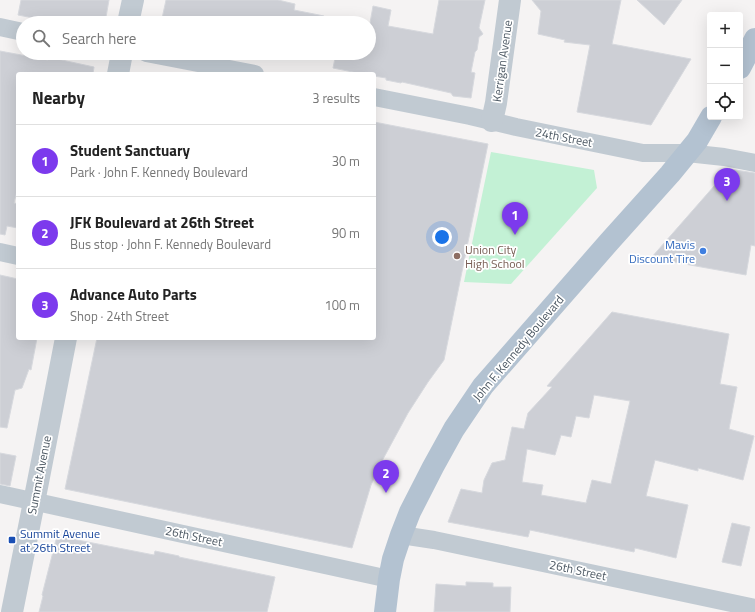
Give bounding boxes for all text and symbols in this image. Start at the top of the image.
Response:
map controls [707,12,743,120]
button: + [707,12,743,48]
search box [16,16,376,60]
street label: Kerrigan Avenue [487,19,517,103]
icon: search [30,27,52,49]
text: Search here [62,27,136,50]
button: − [707,48,743,84]
button: locate [707,84,743,120]
text: Nearby [32,85,85,111]
text: 3 results [312,88,360,108]
street label: 24th Street [534,122,595,152]
text: Student Sanctuary [70,139,190,162]
text: 1 [41,151,49,171]
text: 30 m [332,151,360,171]
text: Park · John F. Kennedy Boulevard [70,162,248,182]
pin: 3 [714,168,740,201]
pin: 1 [502,202,528,235]
text: JFK Boulevard at 26th Street [70,211,254,234]
text: 2 [41,223,49,243]
text: 90 m [332,223,360,243]
your location [432,227,452,247]
text: Bus stop · John F. Kennedy Boulevard [70,234,271,254]
place label: Mavis Discount Tire [629,235,695,268]
place label: Union City High School [465,240,525,273]
marker: Mavis Discount Tire [698,246,708,256]
marker: Union City High School [452,251,462,261]
text: Advance Auto Parts [70,283,197,306]
street label: John F. Kennedy Boulevard [468,291,568,405]
text: 3 [41,295,49,315]
text: 100 m [324,295,360,315]
text: Shop · 24th Street [70,306,169,326]
street label: Summit Avenue [22,434,56,516]
pin: 2 [373,460,399,493]
street label: 26th Street [164,521,225,551]
place label: Summit Avenue at 26th Street [20,524,100,557]
marker: Summit Avenue at 26th Street [7,535,17,545]
street label: 26th Street [548,555,609,585]

